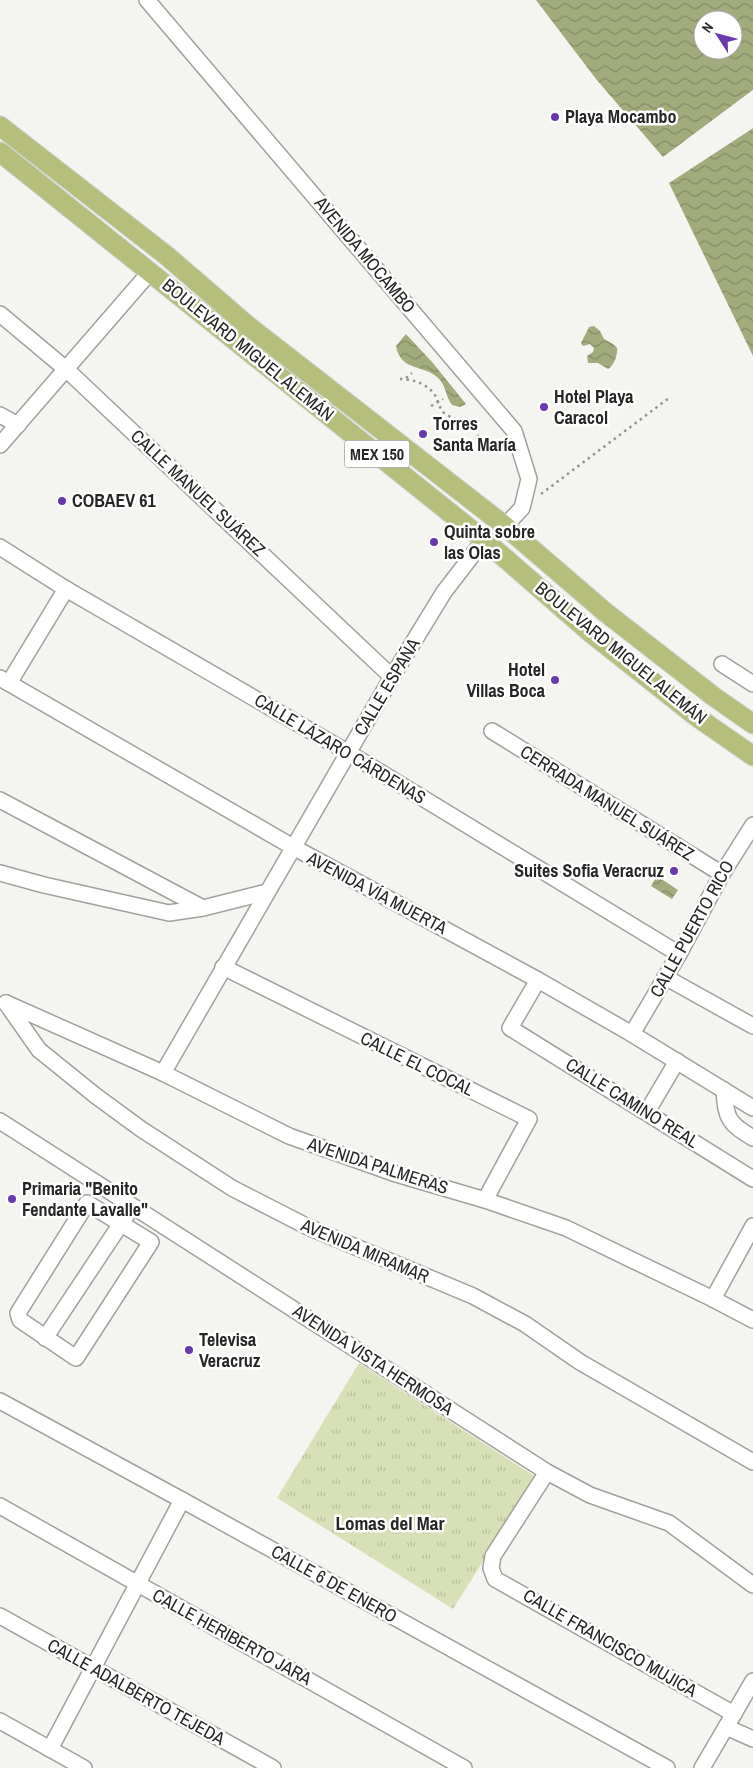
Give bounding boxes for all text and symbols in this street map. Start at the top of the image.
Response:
north arrow [693,10,743,60]
text: N [698,19,717,36]
place label: Playa Mocambo [565,104,677,129]
marker: Playa Mocambo [549,111,561,123]
street label: AVENIDA MOCAMBO [309,190,422,318]
street label: BOULEVARD MIGUEL ALEMÁN [157,273,339,427]
place label: Hotel Playa Caracol [554,384,634,430]
marker: Hotel Playa Caracol [538,401,550,413]
place label: Torres Santa María [433,411,517,457]
street label: CALLE MANUEL SUÁREZ [126,424,271,562]
marker: Torres Santa María [417,428,429,440]
road number: MEX 150 [344,440,410,468]
place label: COBAEV 61 [72,488,156,513]
marker: COBAEV 61 [56,495,68,507]
place label: Quinta sobre las Olas [444,519,535,565]
marker: Quinta sobre las Olas [428,536,440,548]
street label: BOULEVARD MIGUEL ALEMÁN [530,576,712,730]
street label: CALLE ESPAÑA [348,633,426,740]
place label: Hotel Villas Boca [466,657,546,703]
marker: Hotel Villas Boca [549,674,561,686]
street label: CALLE LÁZARO CÁRDENAS [250,687,431,810]
street label: CERRADA MANUEL SUÁREZ [516,739,699,866]
street label: AVENIDA VÍA MUERTA [302,845,452,940]
street label: CALLE PUERTO RICO [644,856,740,1002]
place label: Suites Sofia Veracruz [514,858,665,883]
marker: Suites Sofia Veracruz [668,865,680,877]
street label: CALLE EL COCAL [356,1025,478,1102]
street label: CALLE CAMINO REAL [561,1052,704,1154]
street label: AVENIDA PALMERAS [304,1131,452,1200]
place label: Primaria "Benito Fendante Lavalle" [22,1176,148,1222]
marker: Primaria "Benito Fendante Lavalle" [6,1193,18,1205]
street label: AVENIDA MIRAMAR [296,1212,433,1289]
street label: AVENIDA VISTA HERMOSA [287,1298,458,1421]
place label: Televisa Veracruz [199,1327,261,1373]
marker: Televisa Veracruz [183,1344,195,1356]
district label: Lomas del Mar [335,1510,445,1536]
street label: CALLE 6 DE ENERO [267,1539,402,1629]
street label: CALLE HERIBERTO JARA [148,1582,316,1691]
street label: CALLE FRANCISCO MUJICA [519,1583,702,1703]
street label: CALLE ADALBERTO TEJEDA [43,1632,230,1751]

